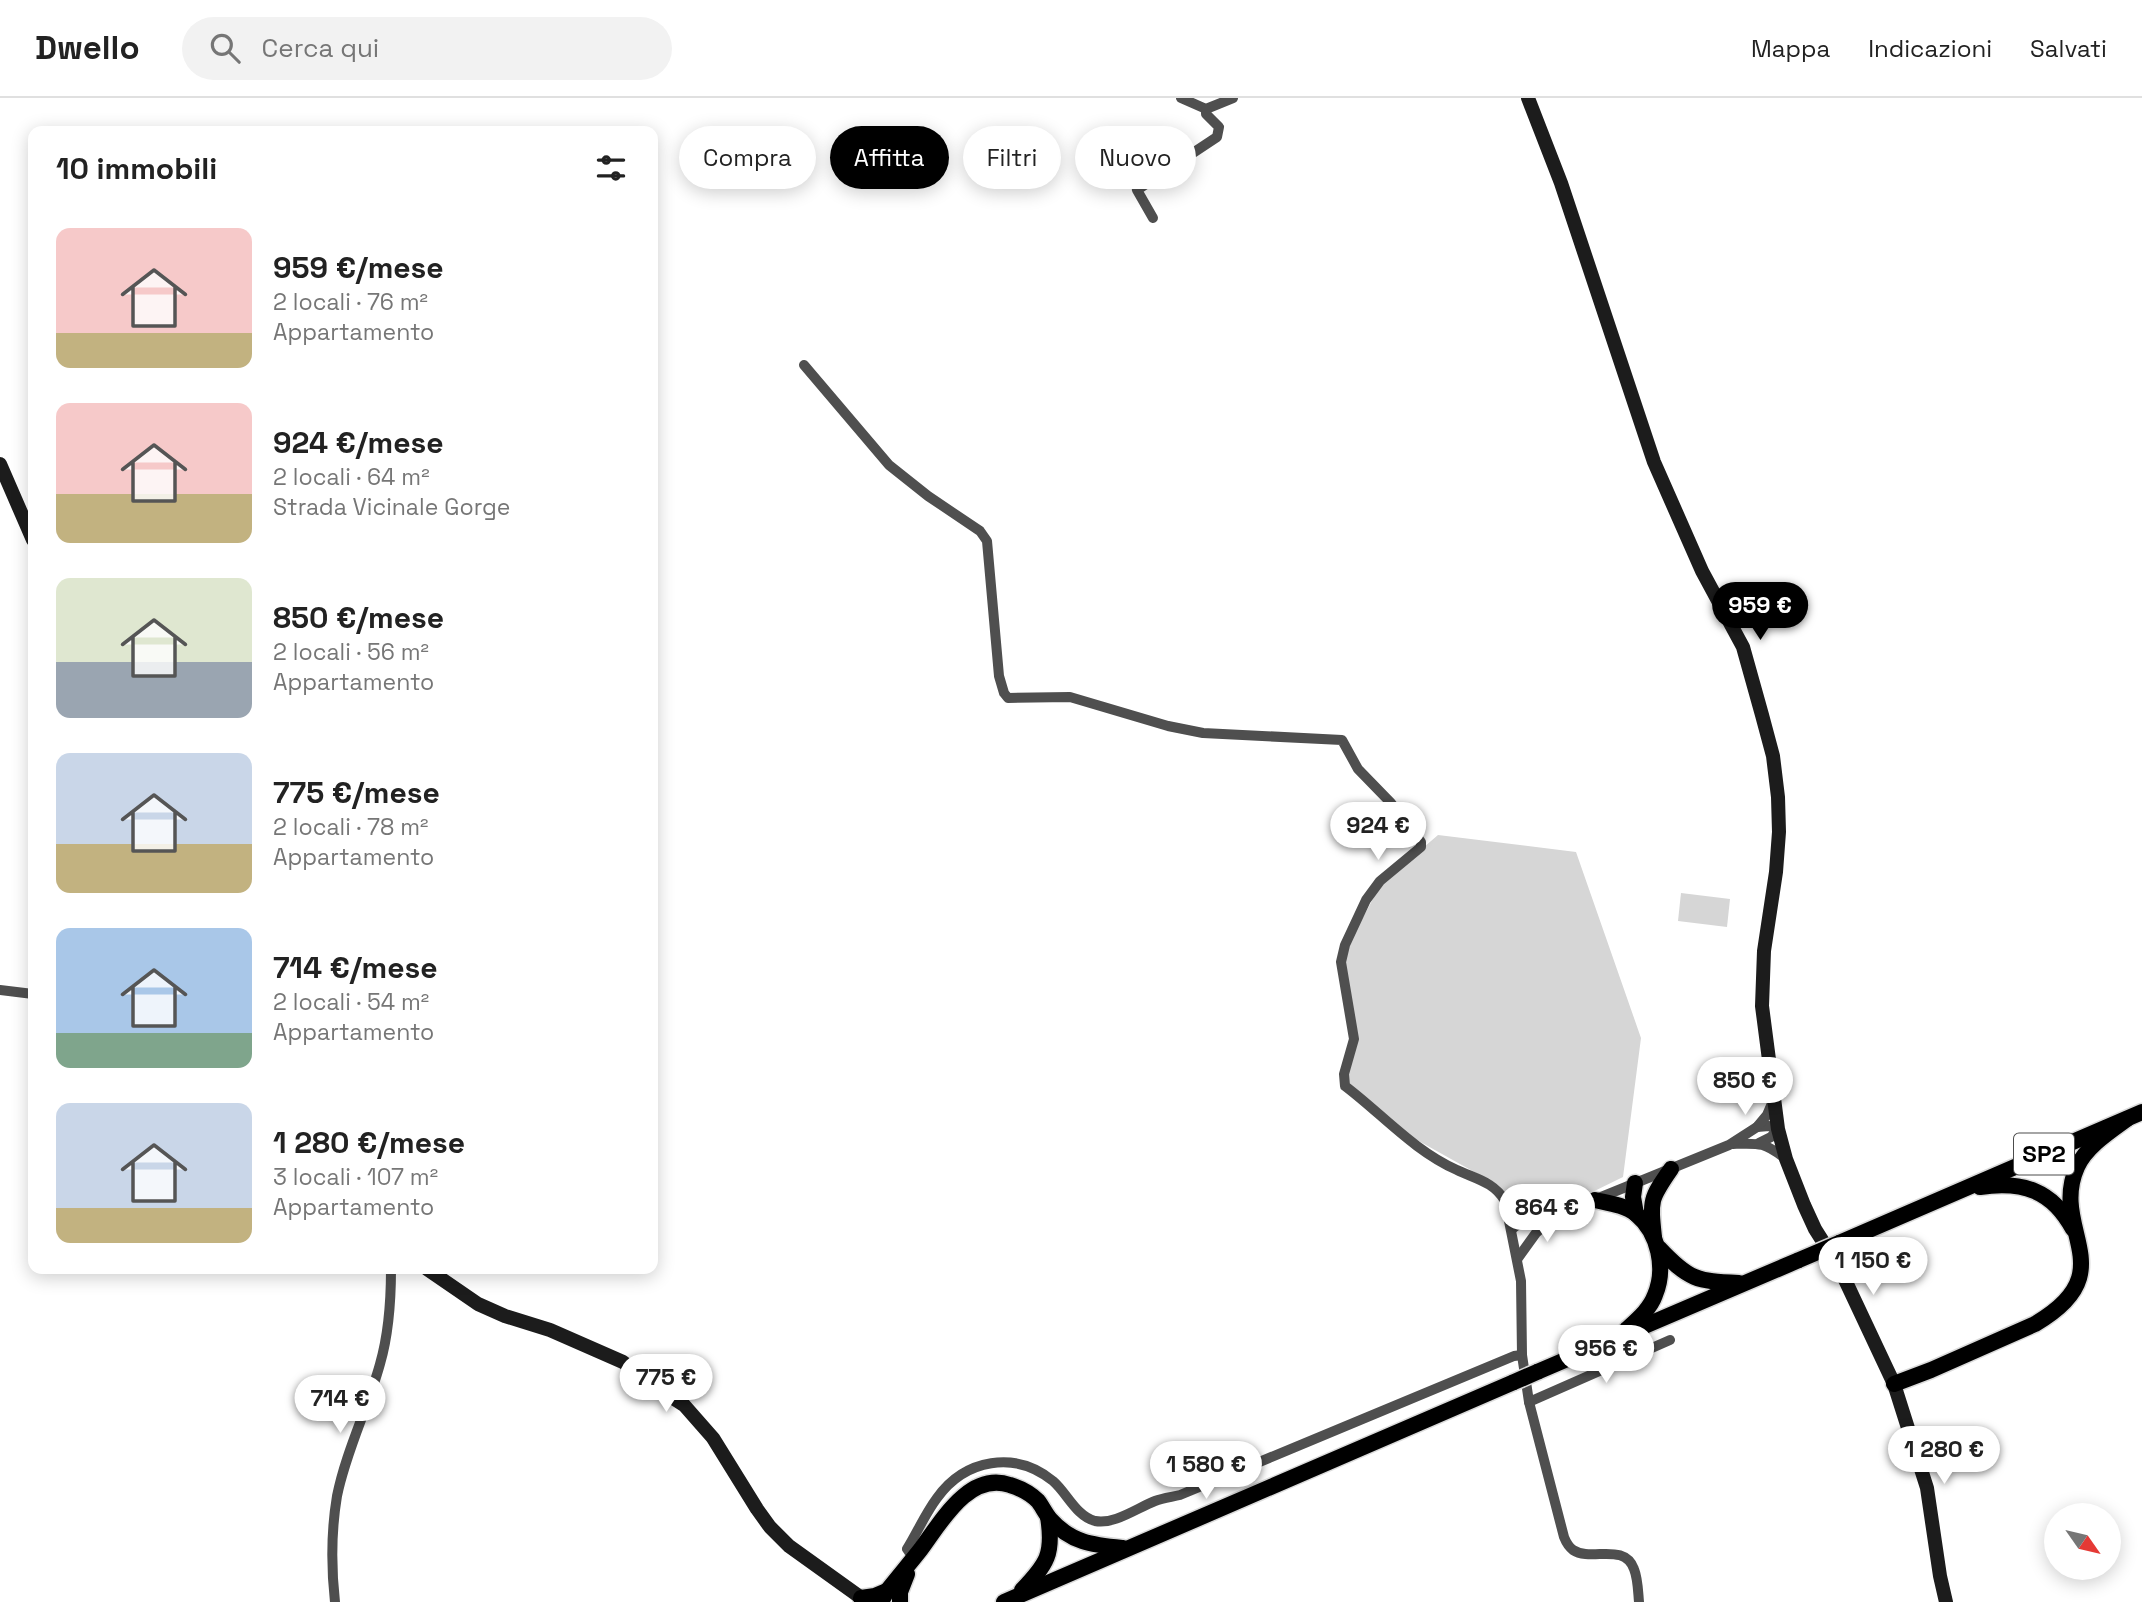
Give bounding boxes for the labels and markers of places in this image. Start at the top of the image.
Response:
pin: 959 € [1711,582,1809,642]
pin: 924 € [1329,802,1427,862]
pin: 850 € [1696,1058,1794,1117]
pin: 864 € [1498,1184,1596,1244]
pin: 1 150 € [1808,1238,1938,1297]
pin: 956 € [1557,1326,1655,1385]
pin: 775 € [617,1354,715,1414]
pin: 714 € [291,1376,389,1435]
pin: 1 280 € [1879,1426,2009,1486]
pin: 1 580 € [1141,1442,1271,1501]

